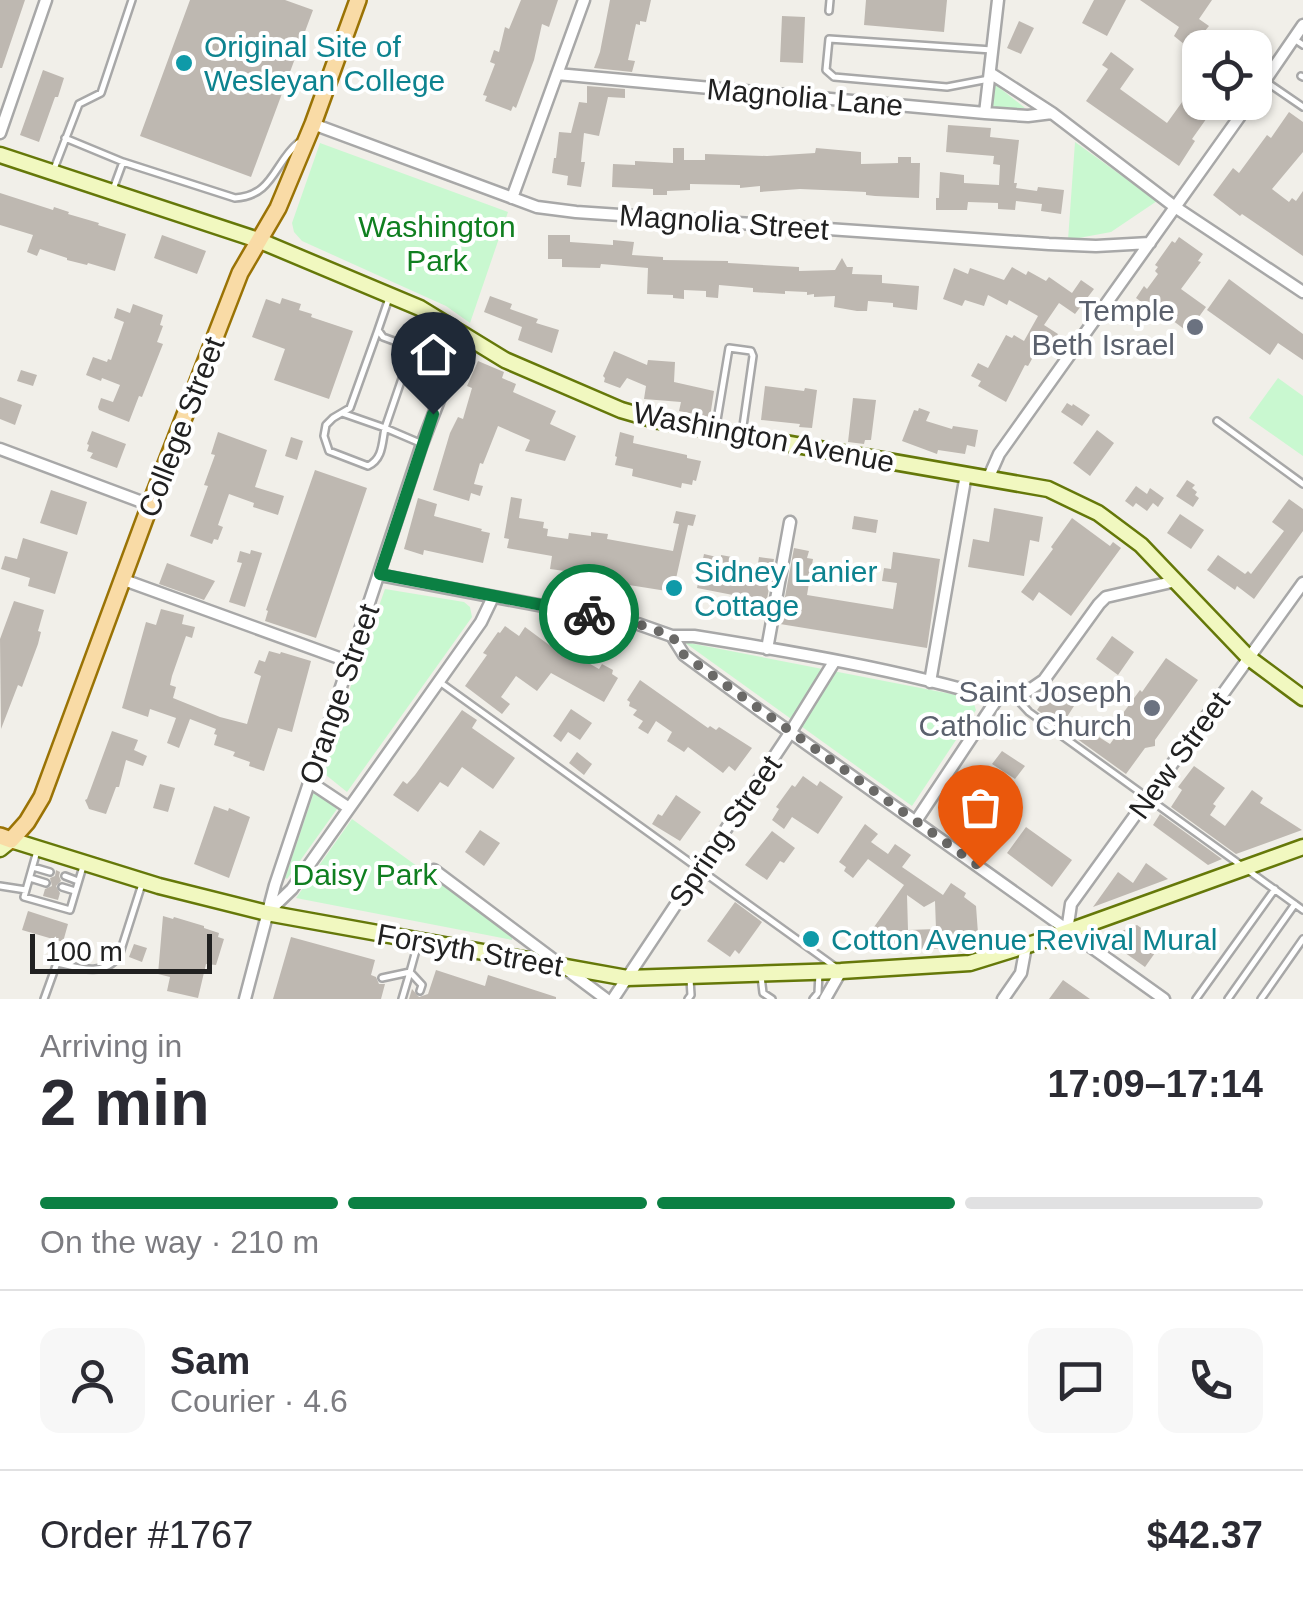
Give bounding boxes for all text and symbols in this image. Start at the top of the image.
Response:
place label: Original Site of Wesleyan College [204,30,445,97]
map controls [1182,30,1272,120]
button: locate [1182,30,1272,120]
marker: Original Site of Wesleyan College [173,52,195,74]
street label: Magnolia Lane [706,72,904,122]
street label: Magnolia Street [618,198,831,246]
park label: Washington Park [358,210,516,277]
place label: Temple Beth Israel [1032,294,1175,361]
pin [391,312,476,415]
marker: Temple Beth Israel [1184,316,1206,338]
icon: home [406,327,461,382]
street label: College Street [132,332,231,522]
street label: Washington Avenue [631,396,897,478]
place label: Sidney Lanier Cottage [694,555,877,622]
courier [539,564,639,664]
marker: Sidney Lanier Cottage [663,577,685,599]
icon: bike [562,587,617,642]
street label: Orange Street [293,599,385,788]
place label: Saint Joseph Catholic Church [919,675,1132,742]
street label: New Street [1122,685,1236,825]
marker: Saint Joseph Catholic Church [1141,697,1163,719]
street label: Spring Street [662,749,788,913]
pin [938,765,1023,868]
icon: bag [953,780,1008,835]
park label: Daisy Park [292,858,439,891]
street label: Forsyth Street [374,917,566,983]
place label: Cotton Avenue Revival Mural [831,923,1217,956]
marker: Cotton Avenue Revival Mural [800,928,822,950]
scale bar [30,929,212,974]
text: 100 m [45,936,123,967]
text: Arriving in [40,1028,182,1064]
text: 17:09–17:14 [1047,1063,1263,1105]
text: 2 min [40,1066,210,1139]
text: On the way · 210 m [40,1224,319,1260]
button: person [40,1328,145,1433]
button: chat [1028,1328,1133,1433]
button: phone [1158,1328,1263,1433]
text: Sam [170,1340,250,1382]
text: Courier · 4.6 [170,1383,348,1419]
text: Order #1767 [40,1514,253,1556]
text: $42.37 [1147,1514,1263,1556]

